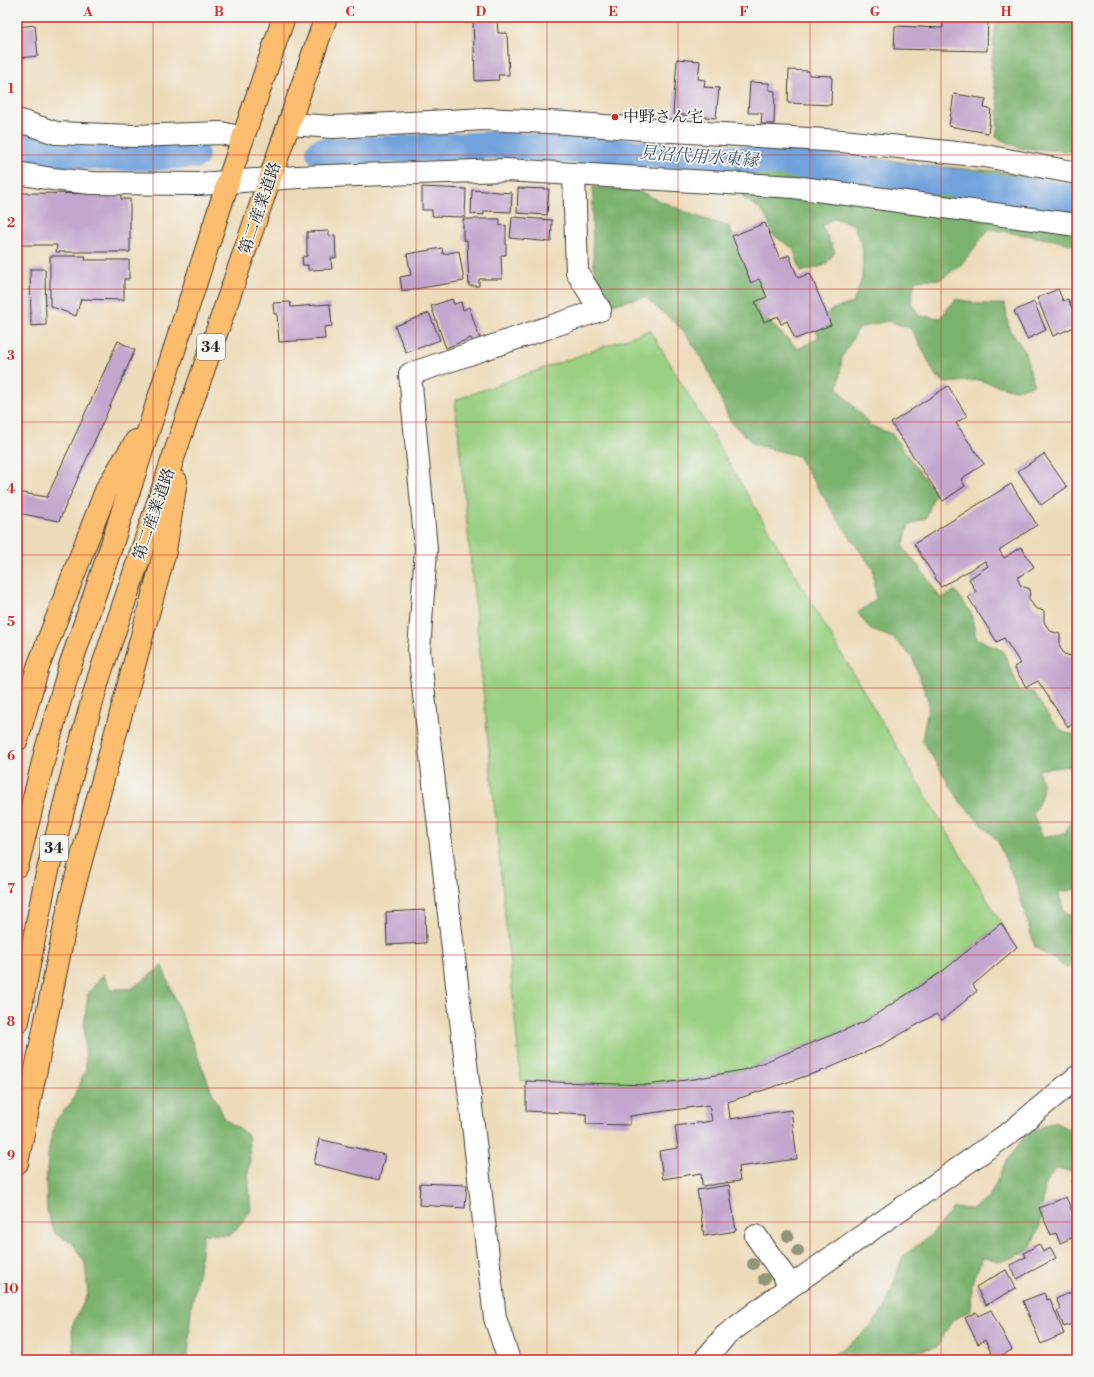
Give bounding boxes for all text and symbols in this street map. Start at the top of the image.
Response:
text: A [82,4,93,20]
text: B [214,4,224,20]
text: C [345,4,355,20]
text: D [476,4,486,20]
text: E [608,4,618,20]
text: F [739,4,749,20]
text: G [870,4,881,20]
text: H [1001,4,1012,20]
text: 1 [8,81,15,97]
place label: 中野さん宅 [623,107,703,127]
marker: 中野さん宅 [610,112,620,122]
water label: 見沼代用水東縁 [639,142,761,172]
street label: 第二産業道路 [235,159,285,257]
text: 2 [7,215,15,231]
road number: 34 [197,334,225,360]
text: 3 [7,348,15,364]
street label: 第二産業道路 [129,465,179,563]
text: 4 [7,481,16,497]
text: 5 [7,614,15,630]
text: 6 [7,748,15,764]
road number: 34 [40,835,68,861]
text: 7 [7,881,15,897]
text: 8 [7,1014,15,1030]
text: 9 [7,1148,15,1164]
text: 10 [3,1281,19,1297]

